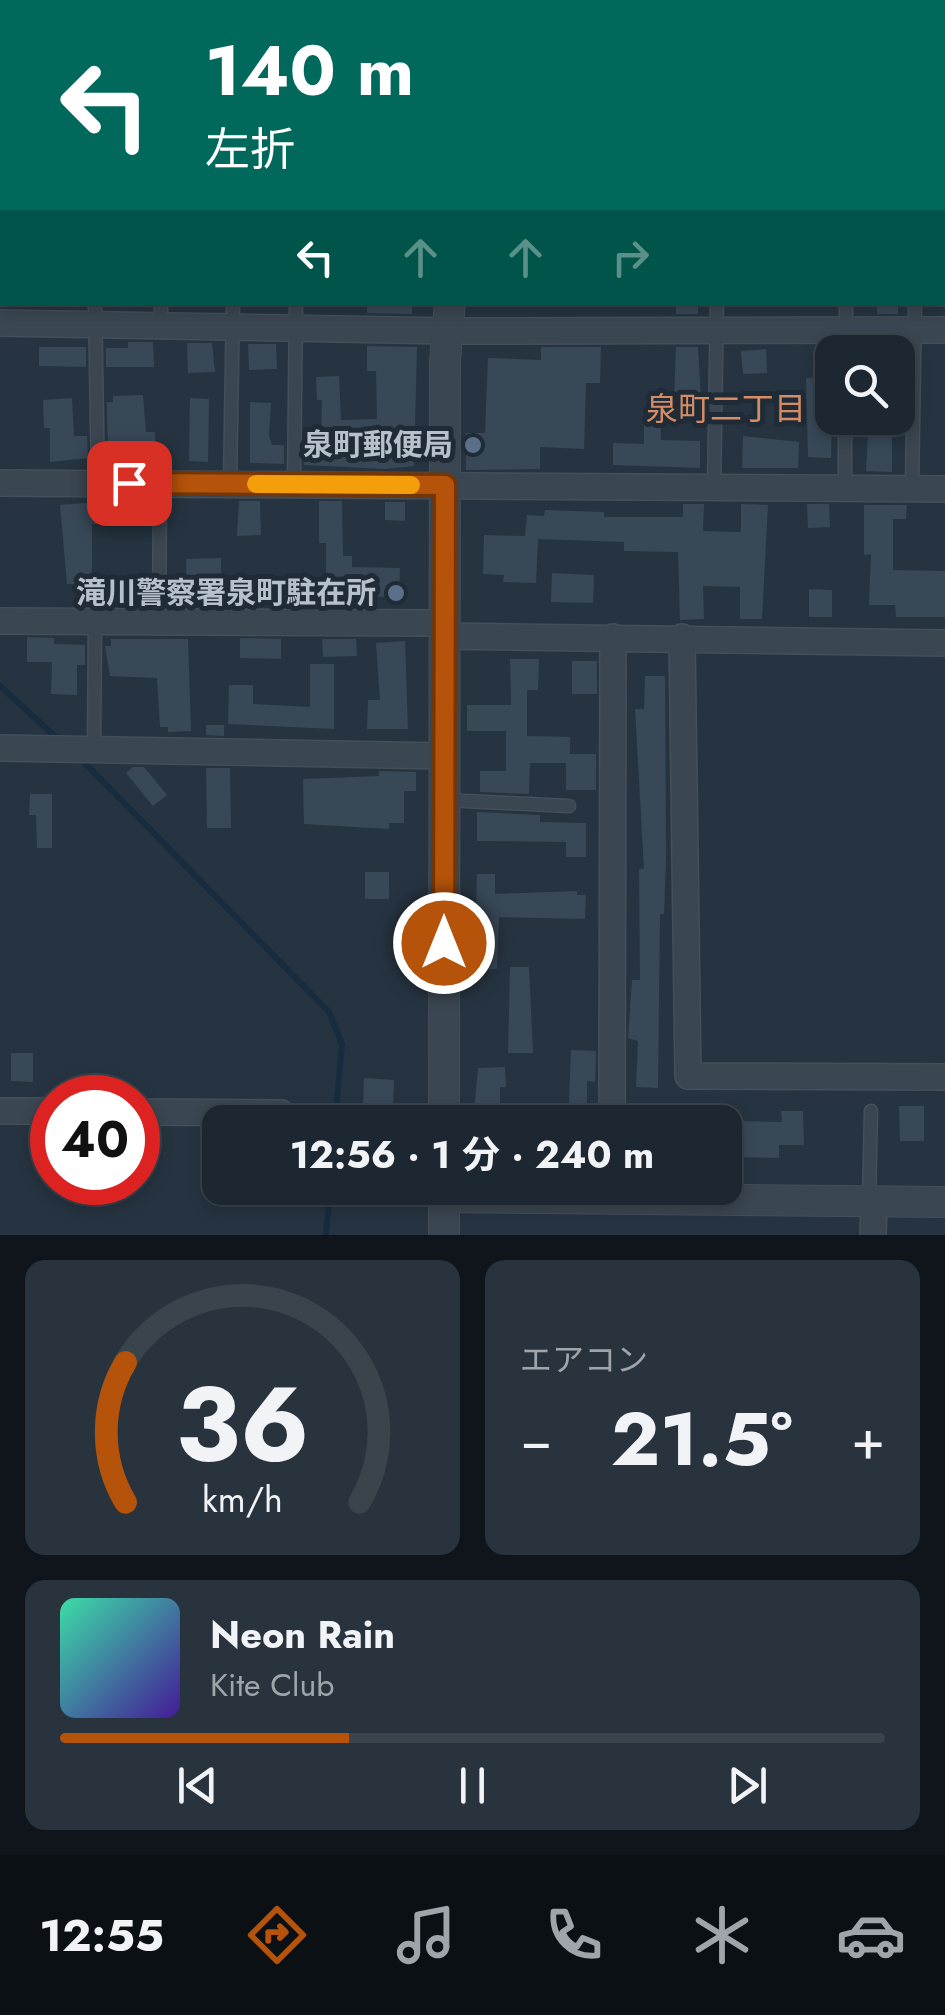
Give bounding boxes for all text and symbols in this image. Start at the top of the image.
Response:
text: 140 m [205,20,414,121]
icon: left [40,40,170,170]
text: 左折 [205,117,295,182]
icon: left [288,230,343,285]
icon: ahead [393,230,448,285]
icon: ahead [498,230,553,285]
icon: right [603,230,658,285]
map controls [815,335,915,435]
button: search [815,335,915,435]
district label: 泉町二丁目 [646,386,806,432]
place label: 泉町郵便局 [303,423,453,466]
marker: 泉町郵便局 [462,434,484,456]
pin [87,441,172,526]
icon: arrive [102,456,157,511]
place label: 滝川警察署泉町駐在所 [76,571,376,614]
marker: 滝川警察署泉町駐在所 [385,582,407,604]
position arrow [392,891,496,995]
speed limit sign: 40 [30,1075,160,1205]
text: 12:56 · 1 分 · 240 m [290,1127,654,1182]
text: エアコン [520,1337,648,1383]
text: 36 [175,1349,310,1499]
text: 21.5° [611,1385,793,1493]
text: − [520,1400,552,1480]
text: + [851,1400,885,1480]
text: km/h [202,1474,283,1525]
text: Neon Rain [210,1607,395,1662]
text: Kite Club [210,1662,334,1708]
icon: previous [170,1758,225,1813]
icon: pause [445,1758,500,1813]
icon: next [720,1758,775,1813]
icon: directions [242,1900,312,1970]
icon: music [391,1900,461,1970]
icon: phone [539,1900,609,1970]
icon: climate [687,1900,757,1970]
icon: car [836,1900,906,1970]
text: 12:55 [39,1903,164,1968]

